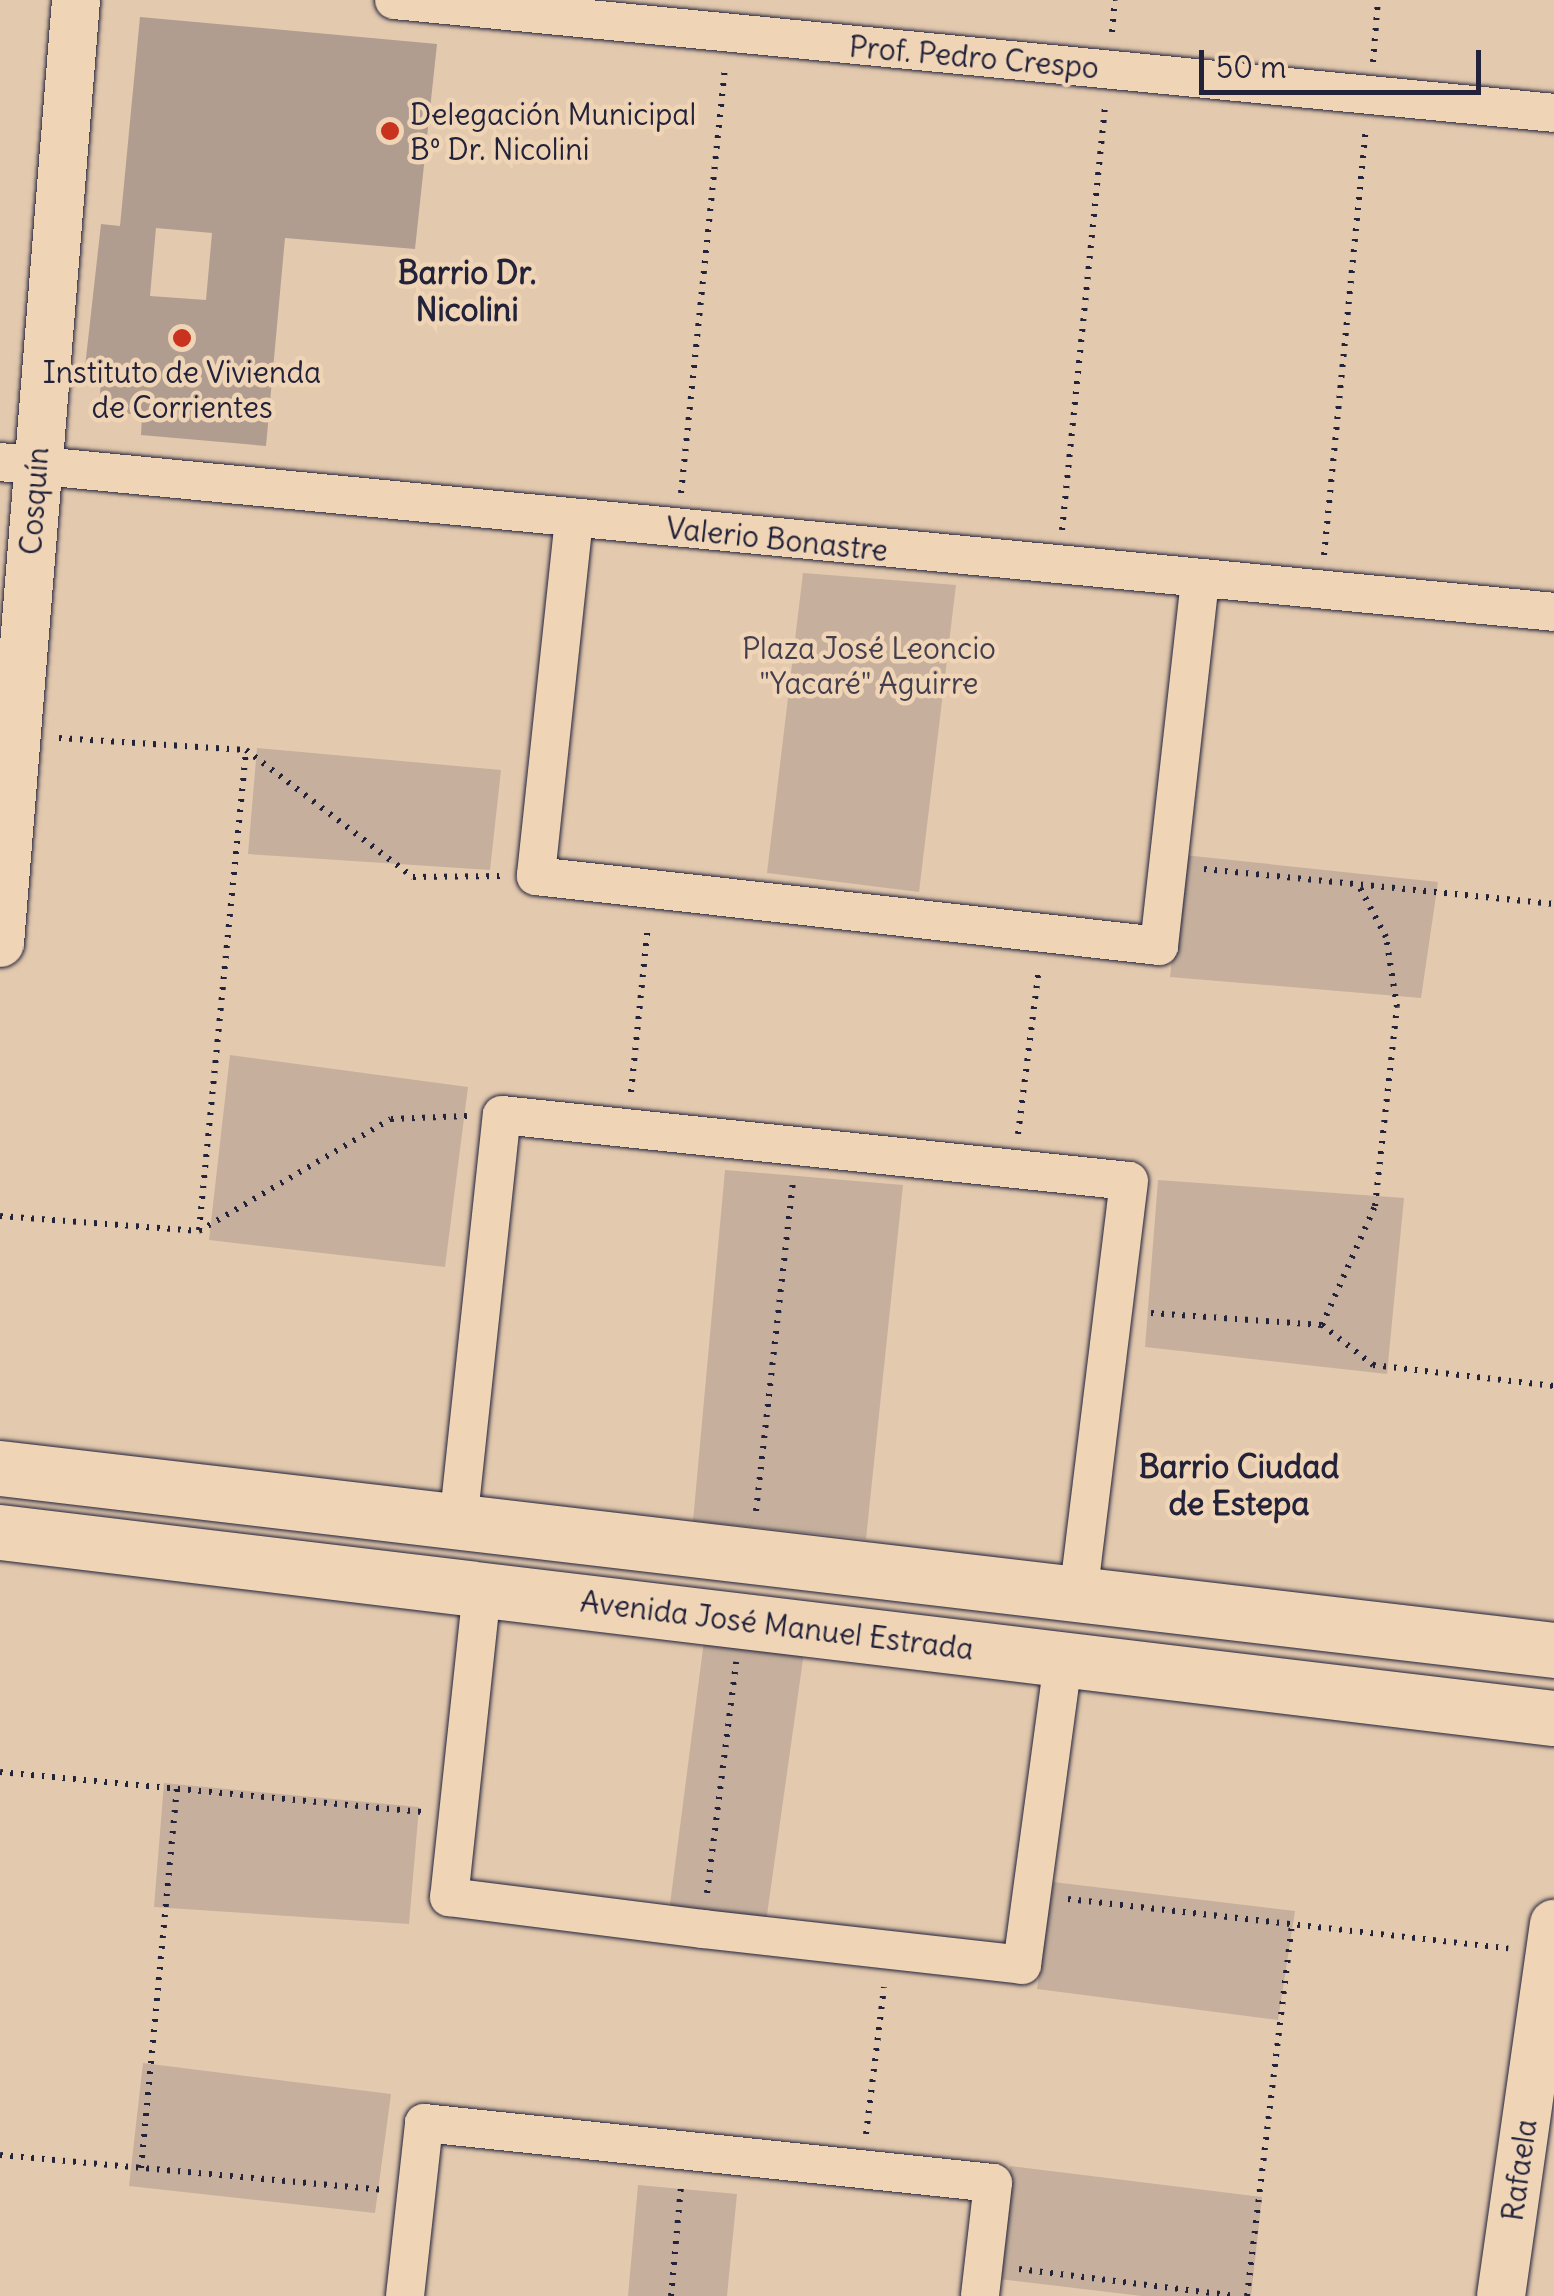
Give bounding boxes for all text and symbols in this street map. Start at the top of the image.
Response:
street label: Prof. Pedro Crespo [848,28,1100,86]
scale bar [1204,30,1486,92]
text: 50 m [1216,48,1286,86]
place label: Delegación Municipal Bº Dr. Nicolini [410,96,696,166]
marker: Delegación Municipal Bº Dr. Nicolini [379,120,401,142]
district label: Barrio Dr. Nicolini [398,255,536,330]
marker: Instituto de Vivienda de Corrientes [171,327,193,349]
place label: Instituto de Vivienda de Corrientes [43,354,321,424]
street label: Cosquín [12,446,56,556]
street label: Valerio Bonastre [664,509,890,569]
park label: Plaza José Leoncio "Yacaré" Aguirre [742,630,996,700]
district label: Barrio Ciudad de Estepa [1139,1449,1339,1524]
street label: Avenida José Manuel Estrada [578,1583,976,1667]
street label: Rafaela [1494,2117,1544,2223]

